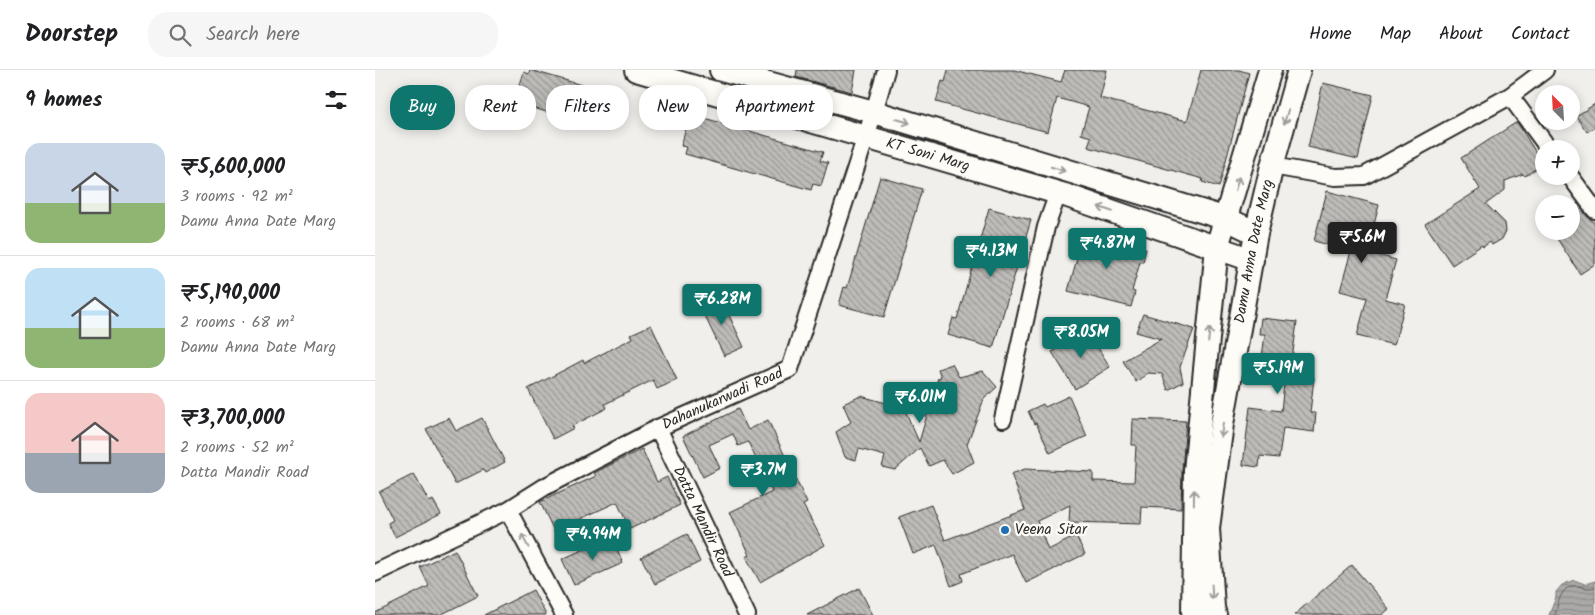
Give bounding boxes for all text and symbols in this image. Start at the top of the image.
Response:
search box [148,12,498,57]
text: Doorstep [25,15,118,54]
text: Search here [206,20,300,50]
text: Home [1309,20,1352,49]
text: Map [1380,20,1411,49]
text: About [1439,20,1483,49]
text: Contact [1511,20,1570,49]
icon: search [166,21,194,49]
text: 9 homes [25,84,102,117]
chip: Buy [390,85,455,130]
chip: Rent [465,85,536,130]
chip: Filters [546,85,629,130]
chip: New [639,85,707,130]
chip: Apartment [717,85,833,130]
north arrow [1535,85,1580,130]
map controls [1535,85,1580,240]
icon: filters [322,86,350,114]
one-way arrow [1281,108,1290,124]
one-way arrow [895,116,911,126]
street label: KT Soni Marg [883,131,973,179]
button: + [1535,140,1580,185]
text: ₹5,600,000 [180,151,285,184]
icon: home [65,163,125,223]
one-way arrow [1050,164,1066,174]
street label: Damu Anna Date Marg [1228,177,1280,325]
one-way arrow [1233,177,1243,193]
text: 3 rooms · 92 m² [180,184,293,209]
button: − [1535,195,1580,240]
one-way arrow [1098,204,1113,213]
text: Damu Anna Date Marg [180,209,336,234]
pin: ₹5.6M [1327,222,1397,264]
text: ₹5.6M [1339,225,1385,250]
pin: ₹4.87M [1066,228,1148,270]
text: ₹4.87M [1079,231,1135,256]
pin: ₹4.13M [950,236,1032,278]
text: ₹4.13M [965,239,1017,264]
text: ₹5,190,000 [180,277,280,310]
pin: ₹6.28M [681,284,763,326]
text: ₹6.28M [693,287,751,312]
icon: home [65,288,125,348]
text: 2 rooms · 68 m² [180,310,294,335]
pin: ₹8.05M [1040,316,1122,359]
text: ₹8.05M [1053,320,1109,345]
one-way arrow [1204,327,1213,343]
text: Damu Anna Date Marg [180,335,336,360]
pin: ₹5.19M [1237,352,1319,395]
text: ₹5.19M [1253,356,1303,381]
street label: Dahanukarwadi Road [658,361,788,437]
pin: ₹6.01M [879,382,961,424]
text: ₹6.01M [894,385,946,410]
text: ₹3,700,000 [180,402,285,435]
icon: home [65,413,125,473]
one-way arrow [1216,422,1226,438]
text: 2 rooms · 52 m² [180,435,294,460]
pin: ₹3.7M [728,454,798,497]
text: ₹3.7M [740,458,786,483]
text: Datta Mandir Road [180,460,308,485]
street label: Datta Mandir Road [666,462,740,582]
one-way arrow [1189,489,1199,505]
pin: ₹4.94M [552,518,634,561]
place label: Veena Sitar [1015,518,1088,542]
text: ₹4.94M [565,522,621,547]
marker: Veena Sitar [999,524,1011,536]
one-way arrow [519,535,529,549]
one-way arrow [1207,583,1216,599]

